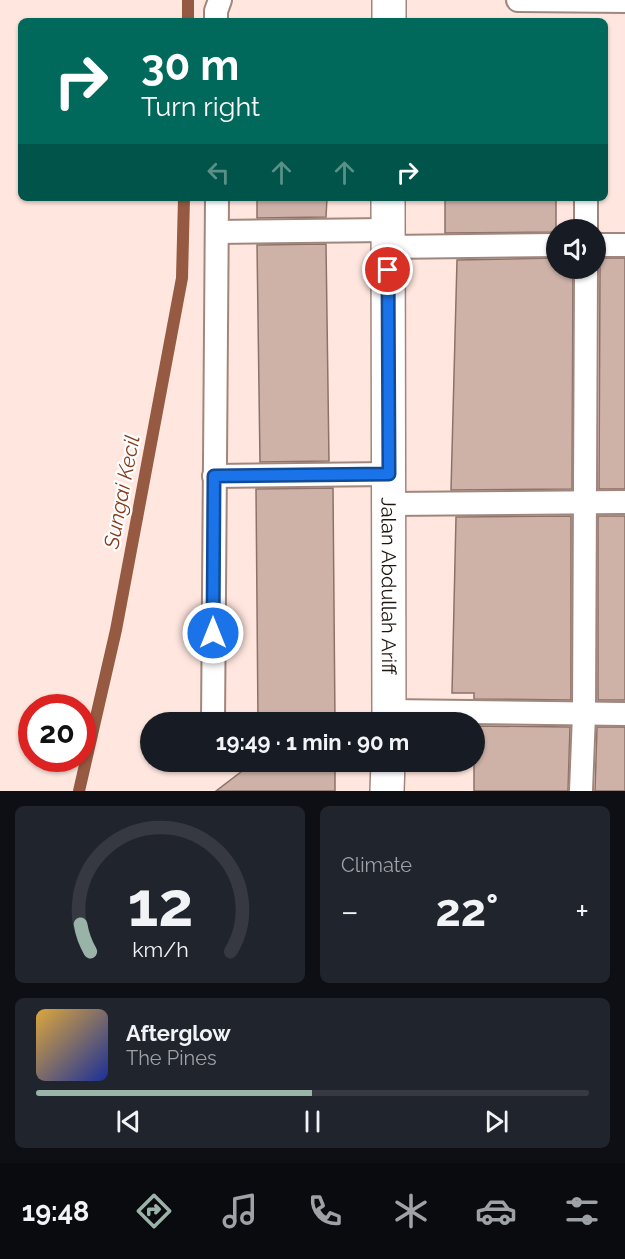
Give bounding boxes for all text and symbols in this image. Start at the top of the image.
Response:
text: 30 m [141,41,239,90]
icon: right [42,42,120,120]
text: Turn right [141,91,260,122]
icon: left [202,156,235,189]
icon: ahead [265,156,298,189]
icon: ahead [328,156,361,189]
icon: right [391,156,424,189]
map controls [546,219,606,279]
button: sound [546,219,606,279]
pin [362,244,413,295]
icon: arrive [371,253,404,286]
water label: Sungai Kecil [98,433,145,552]
street label: Jalan Abdullah Ariff [377,497,401,675]
position arrow [181,601,245,665]
speed limit sign: 20 [18,694,96,772]
text: 19:49 · 1 min · 90 m [216,729,409,755]
text: Climate [341,853,412,877]
text: 12 [127,867,193,941]
text: 22° [435,884,499,937]
text: − [341,892,359,931]
text: + [575,892,589,931]
text: km/h [132,937,188,962]
text: Afterglow [126,1020,231,1046]
text: The Pines [126,1046,217,1070]
icon: previous [112,1105,145,1138]
icon: pause [296,1105,329,1138]
icon: next [480,1105,513,1138]
icon: directions [133,1190,175,1232]
icon: music [219,1190,261,1232]
icon: phone [304,1190,346,1232]
icon: climate [390,1190,432,1232]
icon: car [475,1190,517,1232]
icon: filters [561,1190,603,1232]
text: 19:48 [22,1196,89,1227]

